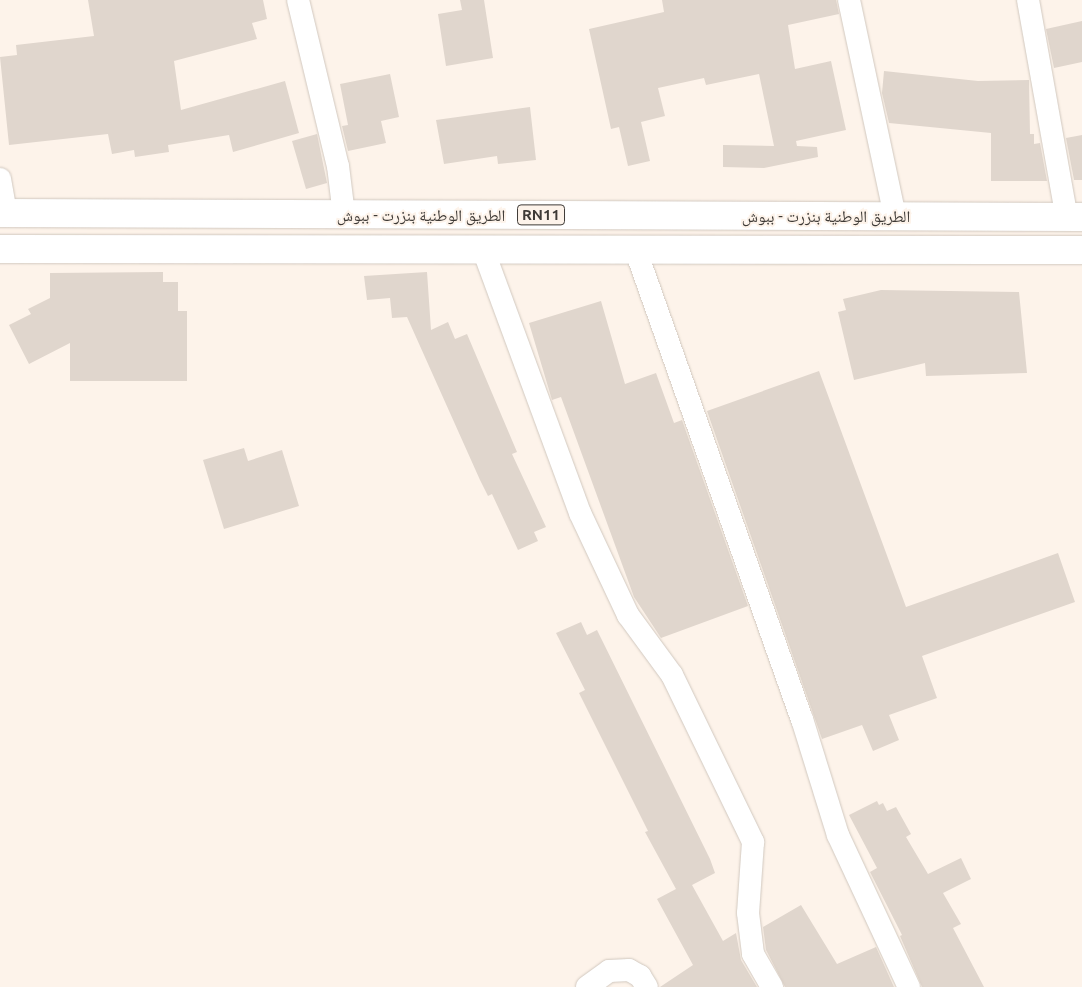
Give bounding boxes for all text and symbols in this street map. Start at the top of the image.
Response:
road number: RN11 [516,202,566,228]
street label: الطريق الوطنية بنزرت - ببوش [337,205,505,225]
street label: الطريق الوطنية بنزرت - ببوش [742,206,910,226]

